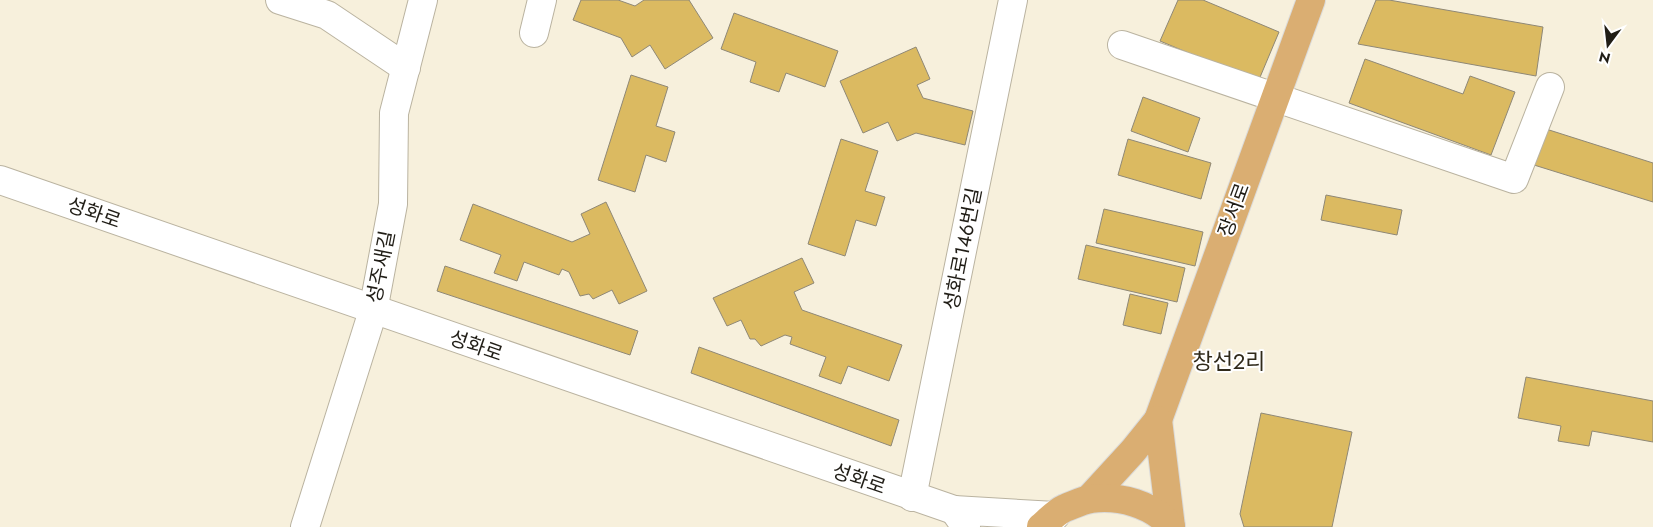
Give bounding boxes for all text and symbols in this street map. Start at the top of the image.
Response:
north arrow [1583,20,1633,70]
text: N [1597,46,1613,69]
street label: 장서로 [1211,179,1257,241]
street label: 성화로146번길 [937,185,989,313]
street label: 성화로 [63,190,125,236]
street label: 성주새길 [360,228,402,306]
street label: 성화로 [445,323,507,369]
district label: 창선2리 [1192,345,1266,377]
street label: 성화로 [828,456,890,502]

